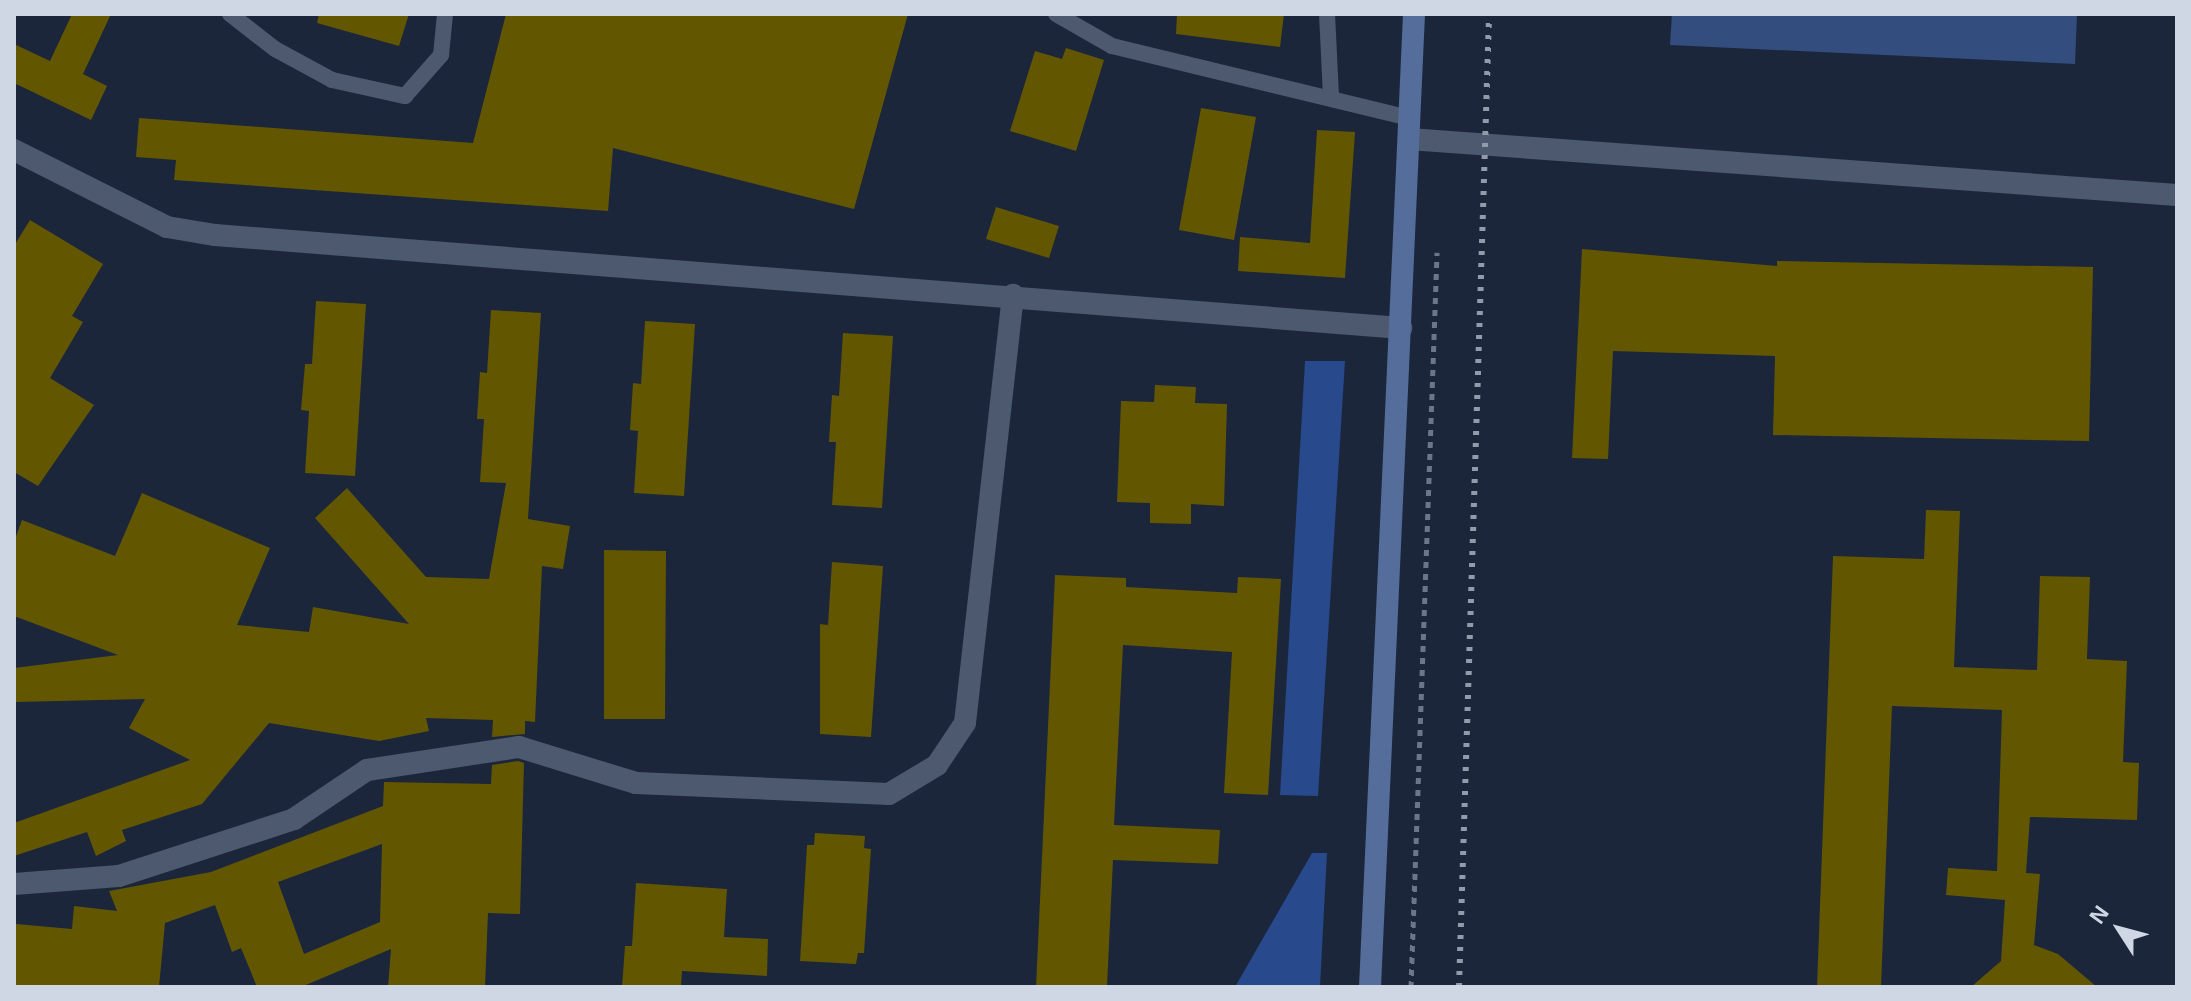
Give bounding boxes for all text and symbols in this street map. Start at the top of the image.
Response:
north arrow [2079,889,2159,969]
text: N [2084,901,2114,928]

